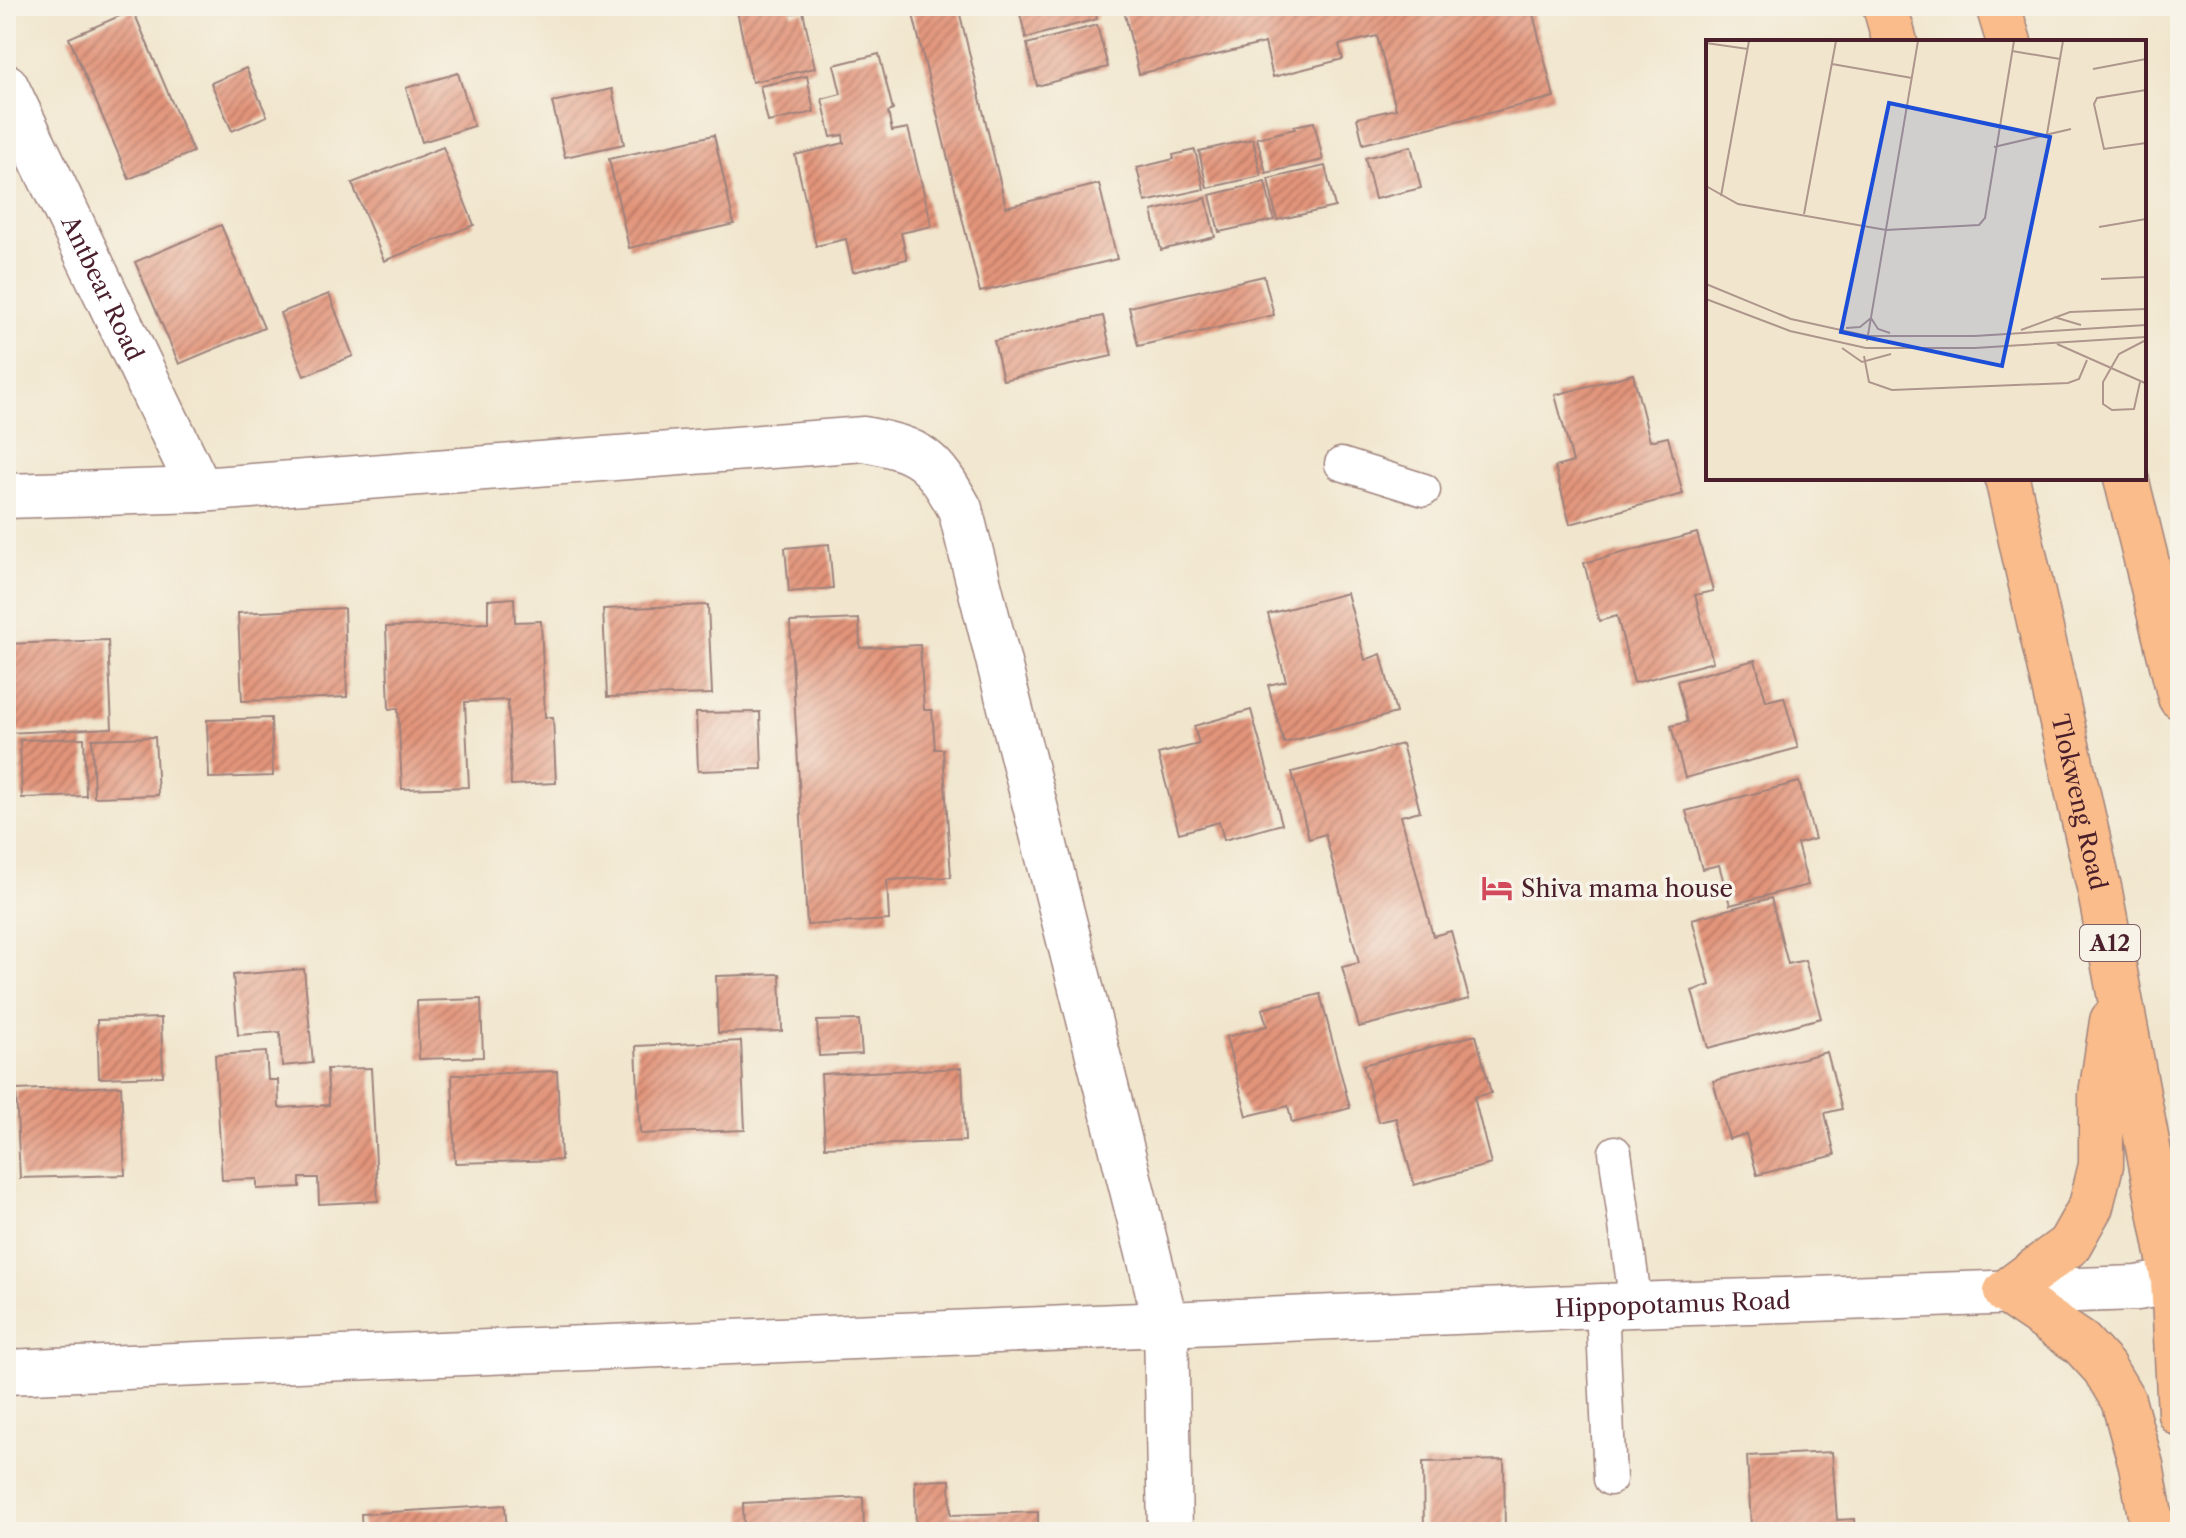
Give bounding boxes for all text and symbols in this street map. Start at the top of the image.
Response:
inset map [1706,40,2146,480]
street label: Antbear Road [55,210,150,365]
street label: Tlokweng Road [2046,711,2114,893]
hotel icon: Shiva mama house [1480,871,1514,905]
place label: Shiva mama house [1521,874,1733,903]
road number: A12 [2080,925,2140,961]
street label: Hippopotamus Road [1554,1285,1792,1322]

